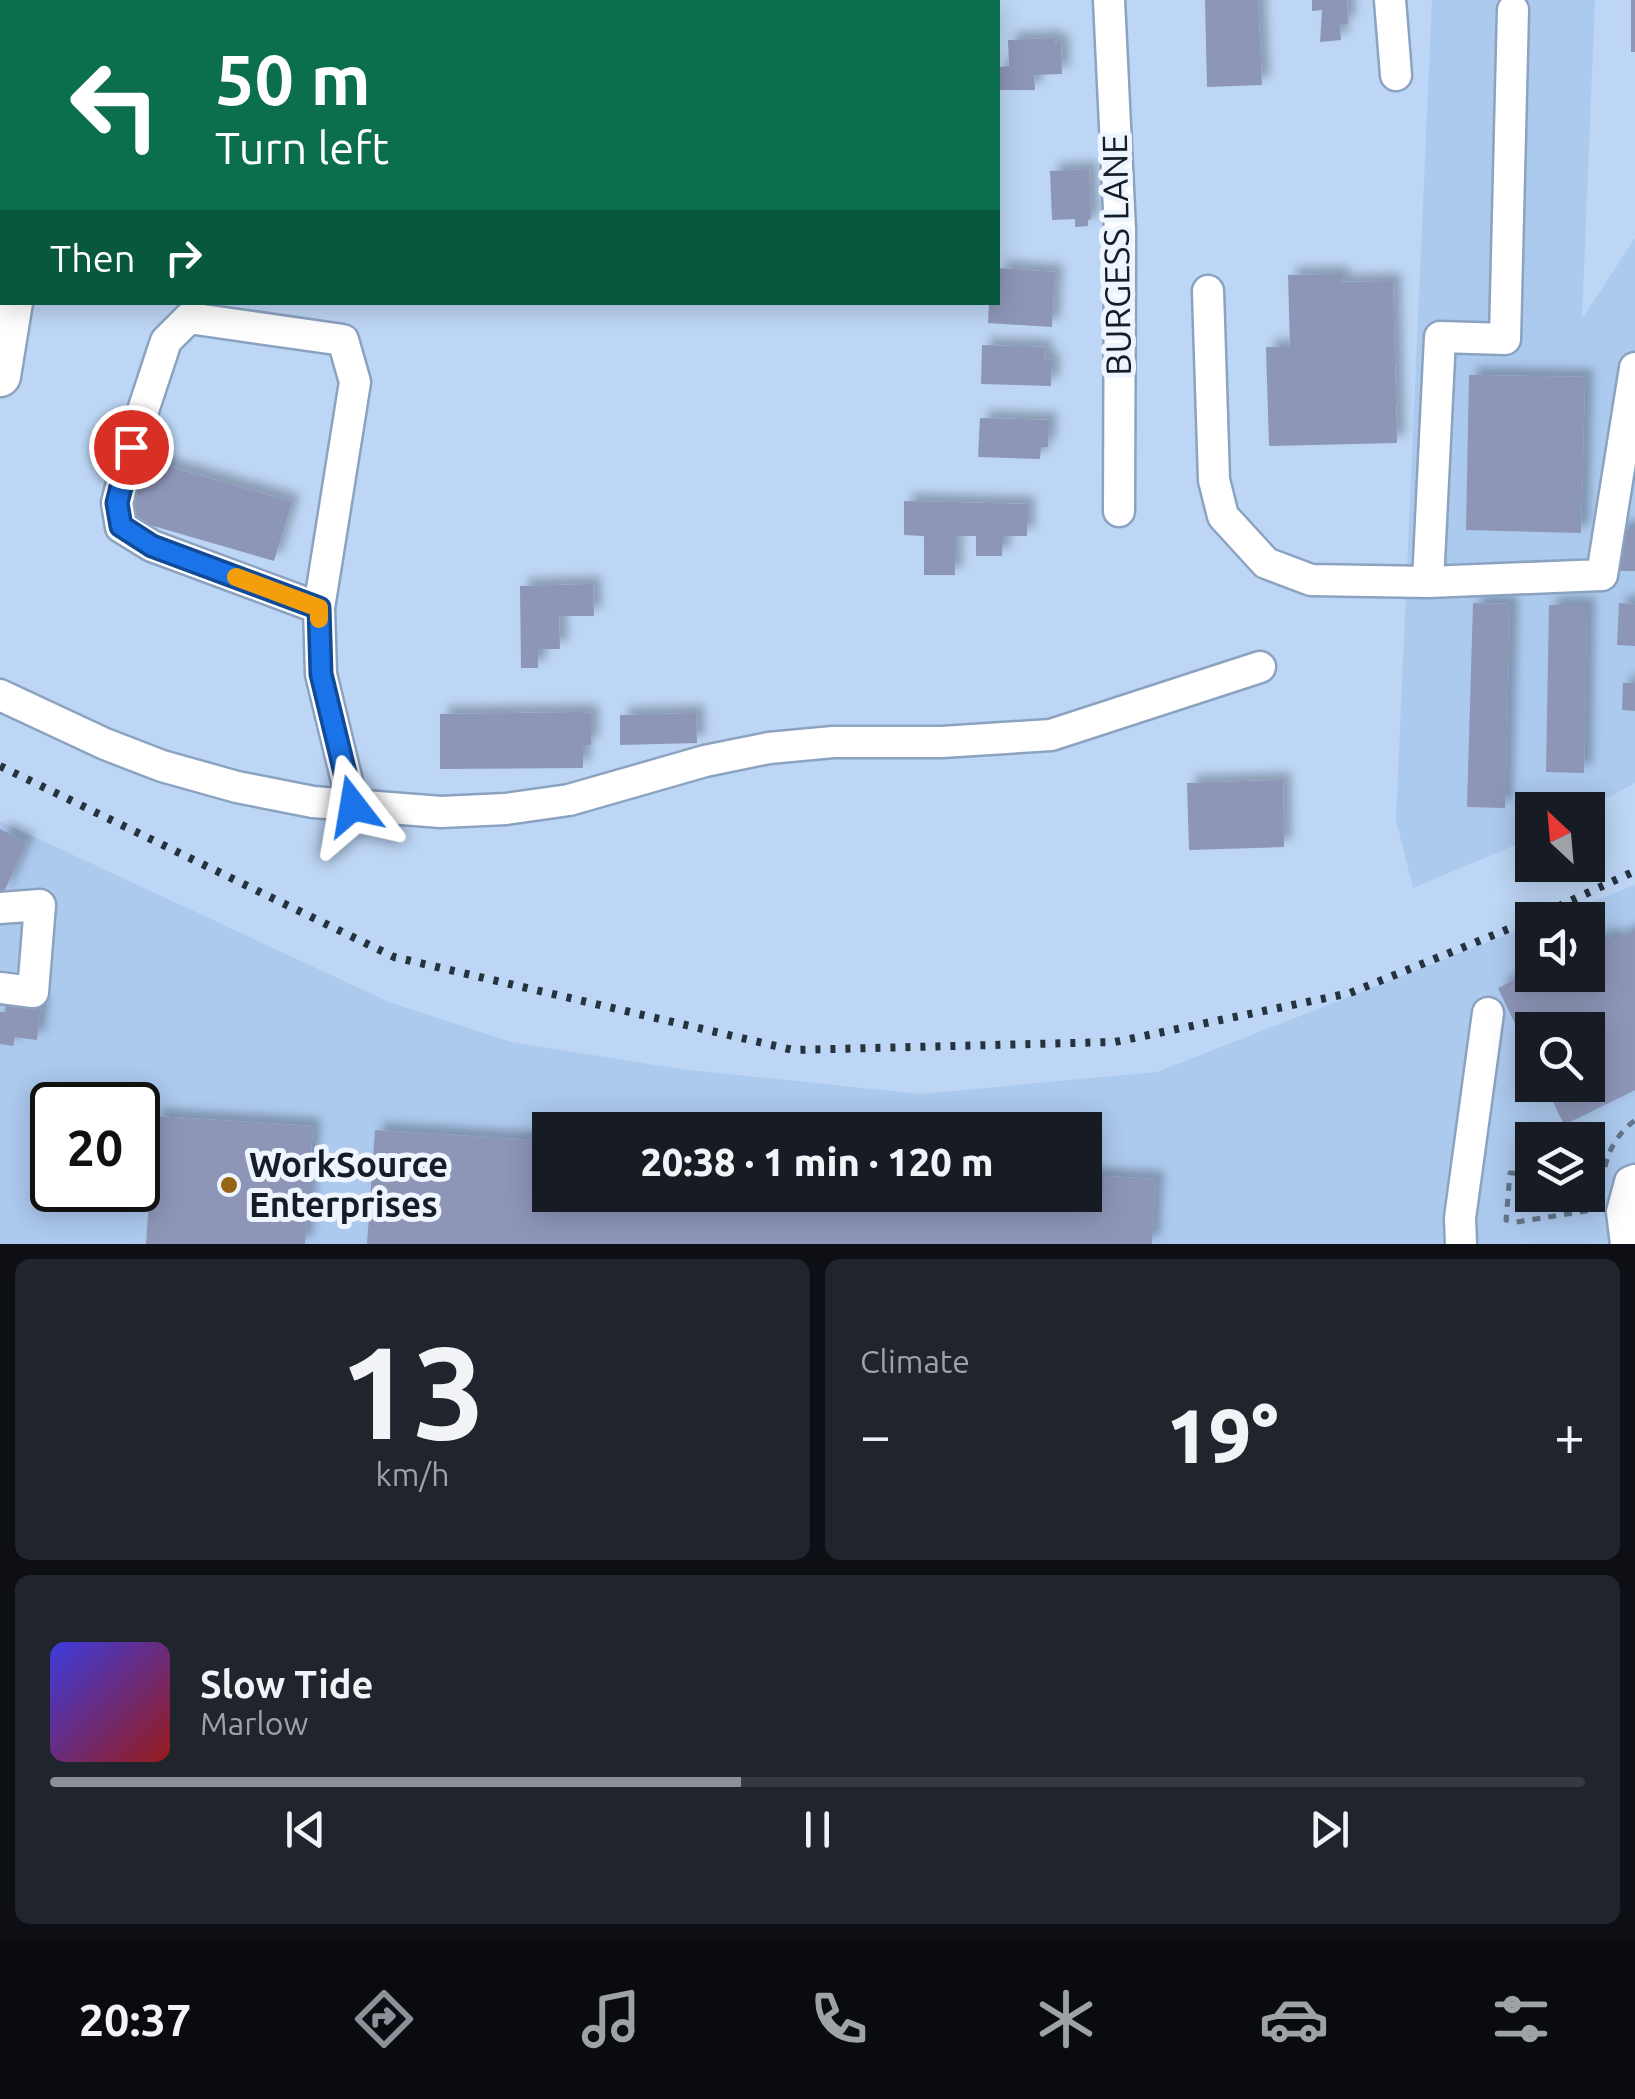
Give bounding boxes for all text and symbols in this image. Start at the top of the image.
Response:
icon: left [50,40,180,170]
text: 50 m [215,40,371,118]
text: Turn left [215,122,389,173]
street label: BURGESS LANE [1094,134,1138,376]
icon: right [156,230,211,285]
text: Then [50,237,136,279]
pin [89,405,174,490]
icon: arrive [104,420,159,475]
position arrow [301,754,405,858]
north arrow [1515,792,1605,882]
map controls [1515,792,1605,1212]
button: sound [1515,902,1605,992]
button: search [1515,1012,1605,1102]
speed limit sign: 20 [30,1082,160,1212]
button: layers [1515,1122,1605,1212]
text: 20:38 · 1 min · 120 m [640,1141,994,1183]
place label: WorkSource Enterprises [249,1144,448,1224]
marker: WorkSource Enterprises [218,1174,240,1196]
text: 13 [339,1318,486,1464]
text: Climate [860,1343,970,1379]
text: 19° [1167,1393,1278,1477]
text: − [860,1404,891,1465]
text: + [1554,1404,1585,1465]
text: km/h [376,1456,449,1492]
text: Slow Tide [200,1663,373,1705]
text: Marlow [200,1705,308,1741]
icon: previous [278,1802,333,1857]
icon: pause [790,1802,845,1857]
icon: next [1302,1802,1357,1857]
icon: directions [349,1984,419,2054]
icon: music [576,1984,646,2054]
icon: phone [804,1984,874,2054]
icon: climate [1031,1984,1101,2054]
icon: car [1259,1984,1329,2054]
icon: filters [1486,1984,1556,2054]
text: 20:37 [79,1994,191,2045]

